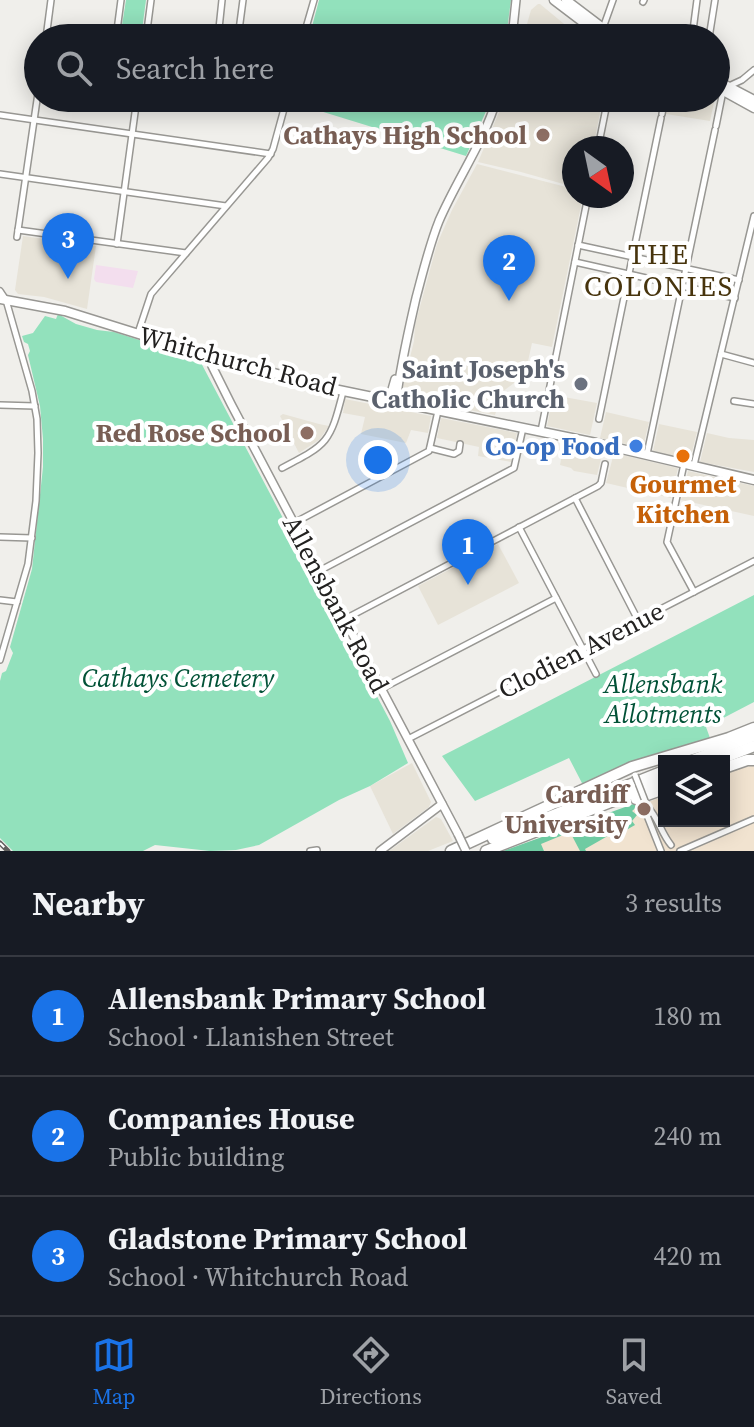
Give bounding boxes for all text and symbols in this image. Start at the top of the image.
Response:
search box [24,24,730,112]
icon: search [52,46,96,90]
text: Search here [116,48,274,89]
place label: Cathays High School [283,117,527,153]
marker: Cathays High School [534,126,552,144]
north arrow [562,136,634,208]
pin: 3 [42,213,94,279]
pin: 2 [483,235,535,301]
district label: THE COLONIES [584,235,734,305]
street label: Whitchurch Road [135,317,341,405]
place label: Saint Joseph's Catholic Church [371,351,565,417]
marker: Saint Joseph's Catholic Church [572,375,590,393]
place label: Red Rose School [95,415,291,451]
marker: Red Rose School [298,424,316,442]
place label: Co-op Food [485,428,620,464]
marker: Co-op Food [627,437,645,455]
your location [358,440,398,480]
marker: Gourmet Kitchen [674,447,692,465]
place label: Gourmet Kitchen [630,466,737,532]
street label: Allensbank Road [274,509,398,699]
pin: 1 [442,519,494,585]
street label: Clodien Avenue [492,593,670,707]
park label: Cathays Cemetery [82,660,275,696]
park label: Allensbank Allotments [602,666,723,732]
map controls [658,755,730,827]
button: layers [658,755,730,827]
place label: Cardiff University [504,776,631,842]
marker: Cardiff University [635,800,653,818]
text: Nearby [32,880,145,926]
text: 3 results [625,885,722,921]
text: Allensbank Primary School [108,978,486,1019]
text: 1 [51,998,65,1034]
text: 180 m [654,998,722,1034]
text: School · Llanishen Street [108,1019,394,1055]
text: Companies House [108,1098,355,1139]
text: 2 [51,1118,65,1154]
text: 240 m [654,1118,722,1154]
text: Public building [108,1139,285,1175]
text: Gladstone Primary School [108,1218,468,1259]
text: 3 [51,1238,65,1274]
text: 420 m [654,1238,722,1274]
text: School · Whitchurch Road [108,1259,408,1295]
tab: Map [92,1333,136,1411]
tab: Directions [320,1333,422,1411]
tab: Saved [606,1333,662,1411]

